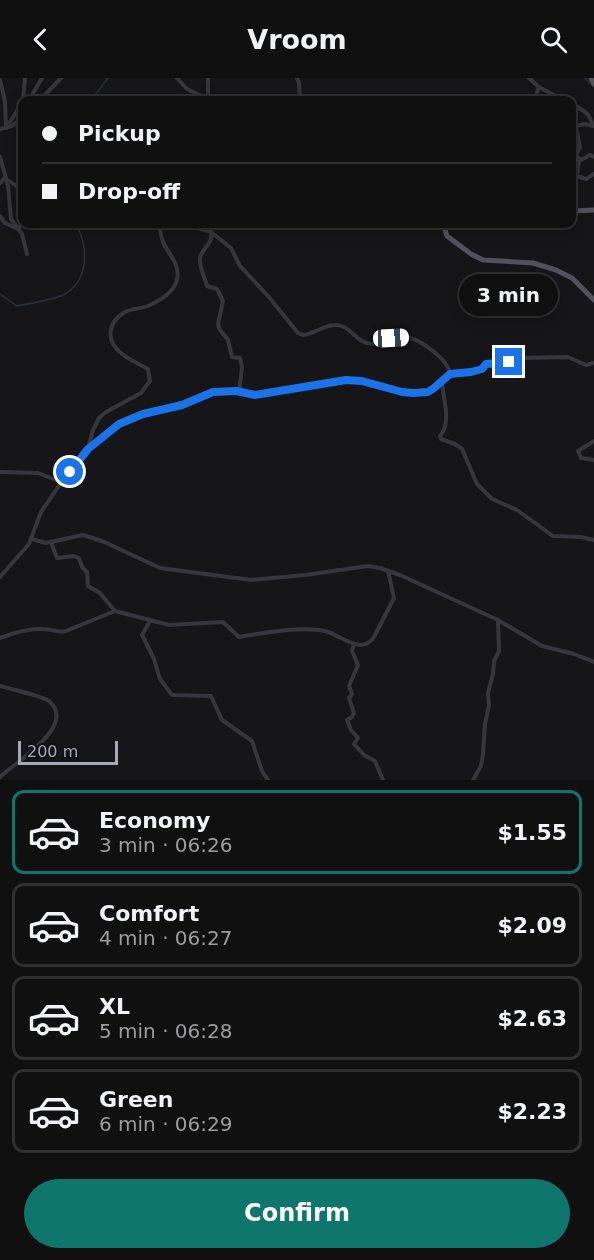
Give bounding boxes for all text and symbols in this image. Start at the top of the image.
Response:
icon: back [24,23,57,56]
icon: search [537,23,570,56]
text: Vroom [247,24,347,55]
text: Pickup [78,121,161,146]
text: Drop-off [78,179,180,204]
callout: 3 min [460,275,558,317]
text: 3 min [477,283,540,307]
car [373,328,409,348]
route end [495,348,522,375]
route start [56,458,83,485]
scale bar [18,738,118,766]
text: 200 m [27,742,78,761]
icon: car [27,805,81,859]
text: Economy [99,808,210,833]
text: $1.55 [497,820,567,845]
text: 3 min · 06:26 [99,833,233,857]
icon: car [27,898,81,952]
text: Comfort [99,901,199,926]
text: $2.09 [497,913,567,938]
text: 4 min · 06:27 [99,926,233,950]
icon: car [27,991,81,1045]
text: XL [99,994,130,1019]
text: $2.63 [497,1006,567,1031]
text: 5 min · 06:28 [99,1019,233,1043]
icon: car [27,1084,81,1138]
text: Green [99,1087,173,1112]
text: $2.23 [497,1099,567,1124]
text: 6 min · 06:29 [99,1112,233,1136]
button: Confirm [24,1179,570,1248]

